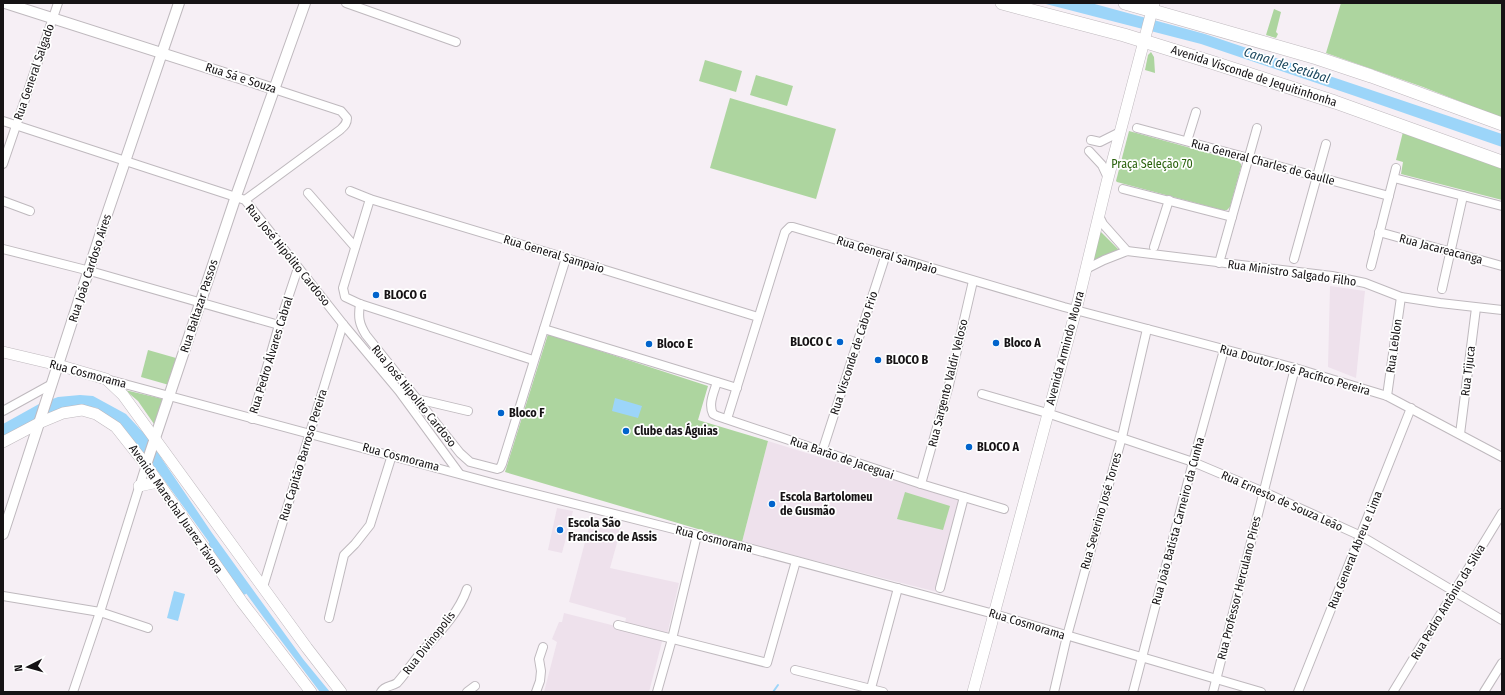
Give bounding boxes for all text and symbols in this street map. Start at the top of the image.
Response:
street label: Rua General Salgado [11,22,57,122]
street label: Avenida Visconde de Jequitinhonha [1169,43,1339,110]
water label: Canal de Setúbal [1242,44,1332,86]
street label: Rua Sá e Souza [204,60,278,96]
street label: Rua General Charles de Gaulle [1190,136,1336,188]
park label: Praça Seleção 70 [1111,157,1193,171]
street label: Rua José Hipólito Cardoso [243,201,333,309]
street label: Rua João Cardoso Aires [66,212,114,324]
street label: Rua Jacareacanga [1398,231,1484,267]
street label: Rua General Sampaio [502,232,606,276]
street label: Rua General Sampaio [835,233,939,277]
street label: Rua Ministro Salgado Filho [1227,257,1357,289]
street label: Rua Baltazar Passos [177,258,221,354]
place label: BLOCO G [384,288,427,302]
street label: Rua Visconde de Cabo Frio [827,289,881,417]
street label: Avenida Armindo Moura [1043,289,1087,407]
marker: BLOCO G [371,290,381,300]
street label: Rua Pedro Álvares Cabral [246,294,296,415]
street label: Rua Sargento Valdir Veloso [925,318,971,448]
street label: Rua Leblon [1383,318,1405,374]
place label: BLOCO C [790,335,833,349]
place label: Bloco A [1004,336,1041,350]
place label: Bloco E [657,337,693,351]
marker: BLOCO C [835,337,845,347]
marker: Bloco A [991,338,1001,348]
marker: Bloco E [644,339,654,349]
street label: Rua José Hipolito Cardoso [369,342,459,450]
street label: Rua Doutor José Pacífico Pereira [1218,342,1372,398]
street label: Rua Tijuca [1458,345,1478,397]
place label: BLOCO B [886,353,928,367]
marker: BLOCO B [873,355,883,365]
street label: Rua Cosmorama [48,357,128,391]
street label: Rua Capitão Barroso Pereira [276,387,330,523]
place label: Bloco F [509,406,545,420]
marker: Bloco F [496,408,506,418]
place label: Clube das Águias [634,422,719,438]
marker: Clube das Águias [621,426,631,436]
street label: Rua Barão de Jaceguai [788,434,896,482]
street label: Rua João Batista Carneiro da Cunha [1149,435,1207,606]
street label: Rua Cosmorama [361,440,441,474]
place label: BLOCO A [977,440,1019,454]
street label: Avenida Marechal Juarez Távora [126,442,226,576]
marker: BLOCO A [964,442,974,452]
street label: Rua Severino José Torres [1078,451,1124,571]
street label: Rua Ernesto de Souza Leão [1219,468,1345,534]
street label: Rua General Abreu e Lima [1325,489,1385,611]
place label: Escola Bartolomeu de Gusmão [780,490,873,518]
marker: Escola Bartolomeu de Gusmão [767,499,777,509]
street label: Rua Professor Herculano Pires [1214,515,1264,661]
place label: Escola São Francisco de Assis [568,516,658,544]
street label: Rua Cosmorama [674,523,754,555]
marker: Escola São Francisco de Assis [555,525,565,535]
street label: Rua Pedro Antônio da Silva [1408,542,1488,662]
street label: Rua Cosmorama [987,606,1067,642]
street label: Rua Divinopolis [400,609,458,677]
north arrow [8,647,48,687]
text: N [12,664,25,672]

